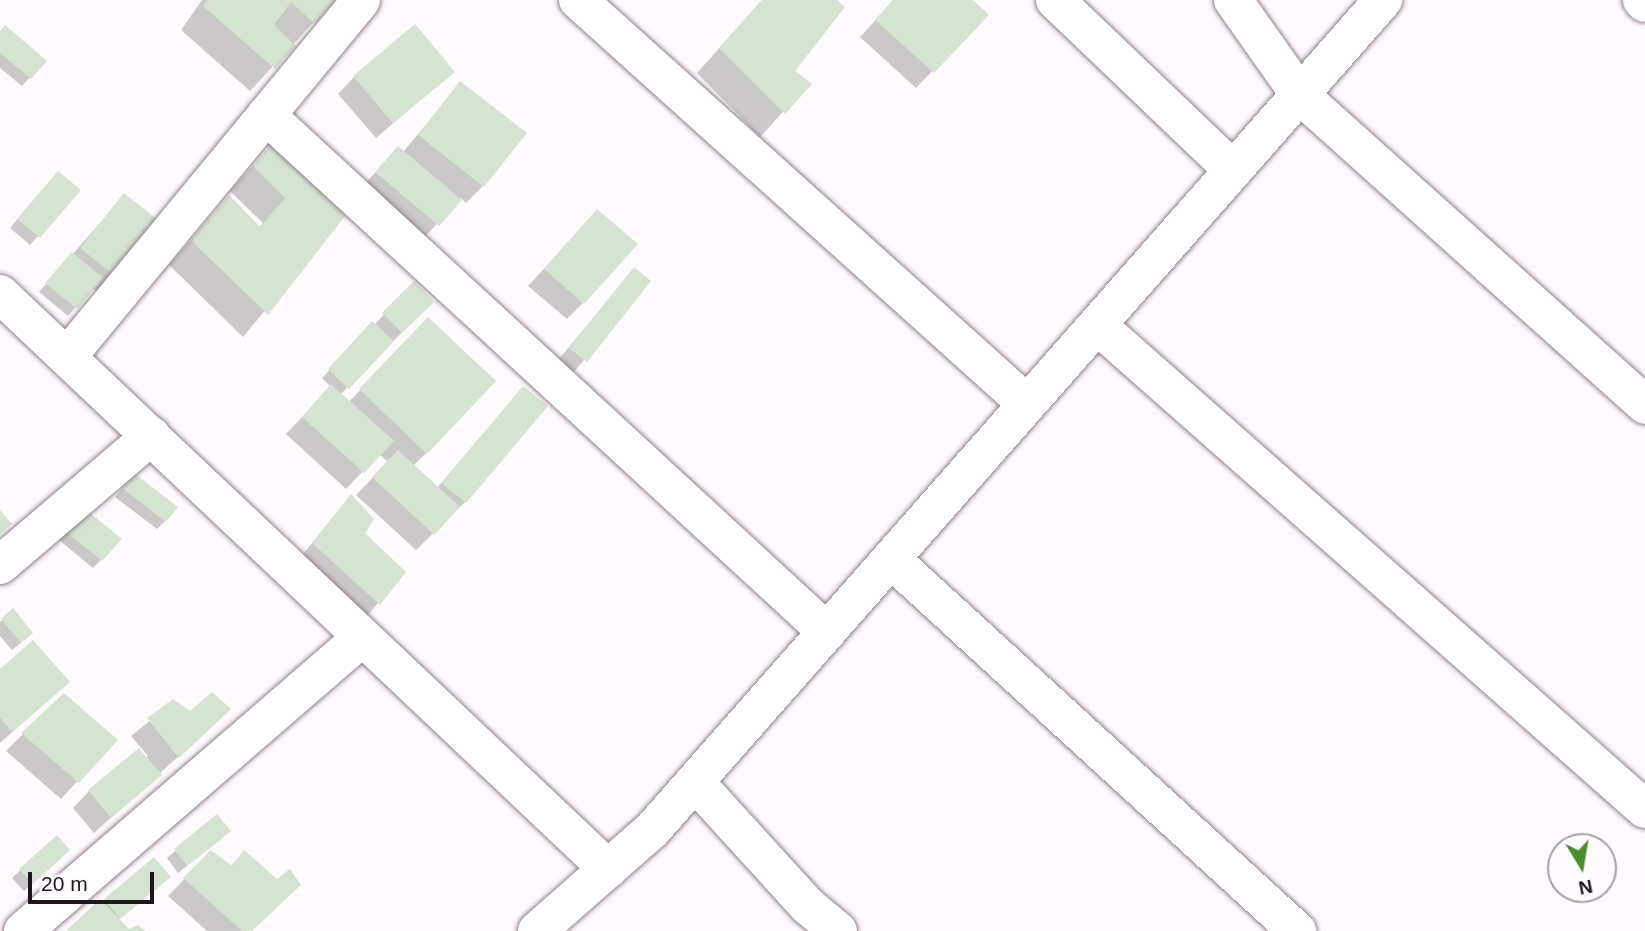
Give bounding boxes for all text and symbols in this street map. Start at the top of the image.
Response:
north arrow [1547,833,1617,903]
scale bar [32,858,158,902]
text: 20 m [41,872,88,895]
text: N [1577,876,1594,899]

